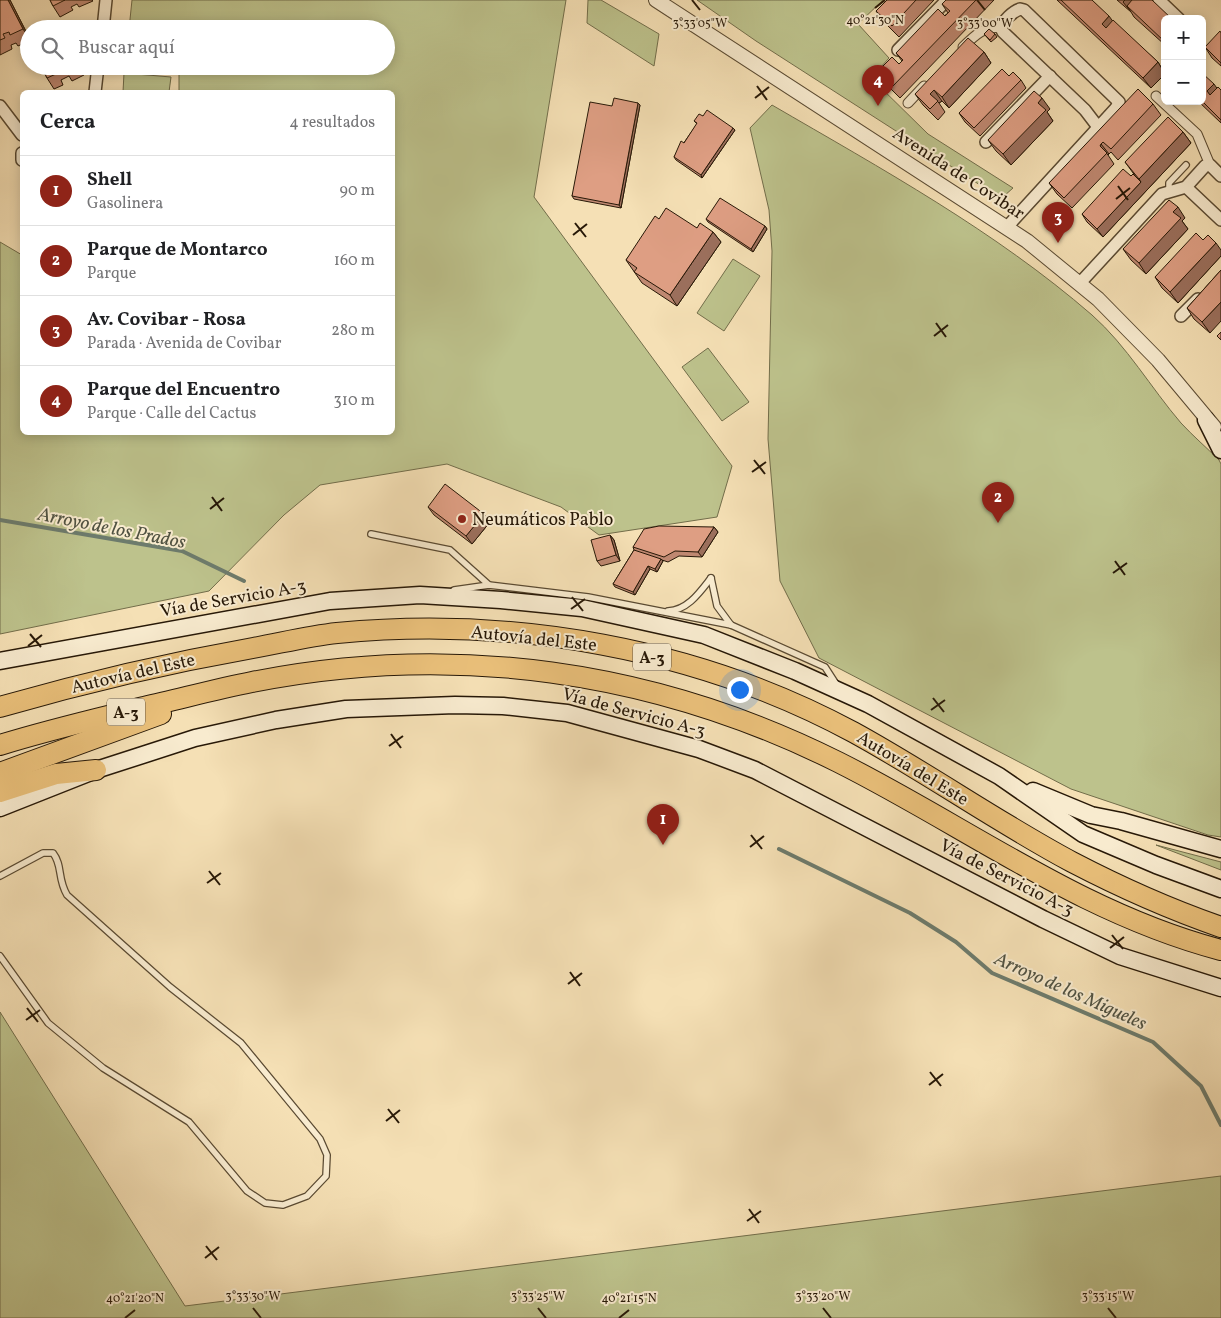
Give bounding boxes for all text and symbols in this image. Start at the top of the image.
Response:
text: 40°21'30"N [846,13,904,29]
map controls [1161,15,1206,105]
button: + [1161,15,1206,60]
text: 3°33'05"W [673,16,727,32]
text: 3°33'00"W [957,16,1013,32]
search box [20,20,395,75]
icon: search [38,34,66,62]
text: Buscar aquí [78,35,175,61]
button: − [1161,60,1206,105]
pin: 4 [862,65,894,106]
text: Cerca [40,108,95,137]
text: 4 resultados [289,112,375,134]
street label: Avenida de Covibar [887,122,1030,227]
text: Shell [87,167,132,193]
text: 1 [53,180,59,202]
text: 90 m [339,180,375,202]
text: Gasolinera [87,193,163,215]
pin: 3 [1042,202,1074,243]
text: Parque de Montarco [87,237,268,263]
text: 2 [52,250,60,272]
text: 160 m [334,250,375,272]
text: Parque [87,263,136,285]
text: Av. Covibar - Rosa [87,307,246,333]
text: 3 [52,320,60,342]
text: 280 m [331,320,375,342]
text: Parada · Avenida de Covibar [87,333,282,355]
text: Parque del Encuentro [87,377,280,403]
text: 4 [51,390,61,412]
text: 310 m [334,390,375,412]
text: Parque · Calle del Cactus [87,403,256,425]
pin: 2 [982,482,1014,523]
water label: Arroyo de los Prados [35,502,188,556]
place label: Neumáticos Pablo [472,508,613,533]
marker: Neumáticos Pablo [456,513,468,525]
street label: Vía de Servicio A-3 [158,574,308,625]
street label: Autovía del Este [470,620,598,659]
road number: A-3 [633,644,671,670]
street label: Autovía del Este [69,648,198,701]
your location [727,677,753,703]
street label: Vía de Servicio A-3 [559,682,708,745]
road number: A-3 [107,699,145,726]
street label: Autovía del Este [852,726,973,813]
pin: 1 [647,804,679,845]
street label: Vía de Servicio A-3 [935,834,1078,923]
water label: Arroyo de los Migueles [989,946,1150,1037]
text: 3°33'30"W [226,1289,280,1305]
text: 3°33'25"W [511,1289,565,1305]
text: 3°33'20"W [795,1289,851,1305]
text: 3°33'15"W [1082,1289,1134,1305]
text: 40°21'20"N [106,1291,164,1307]
text: 40°21'15"N [601,1291,657,1307]

